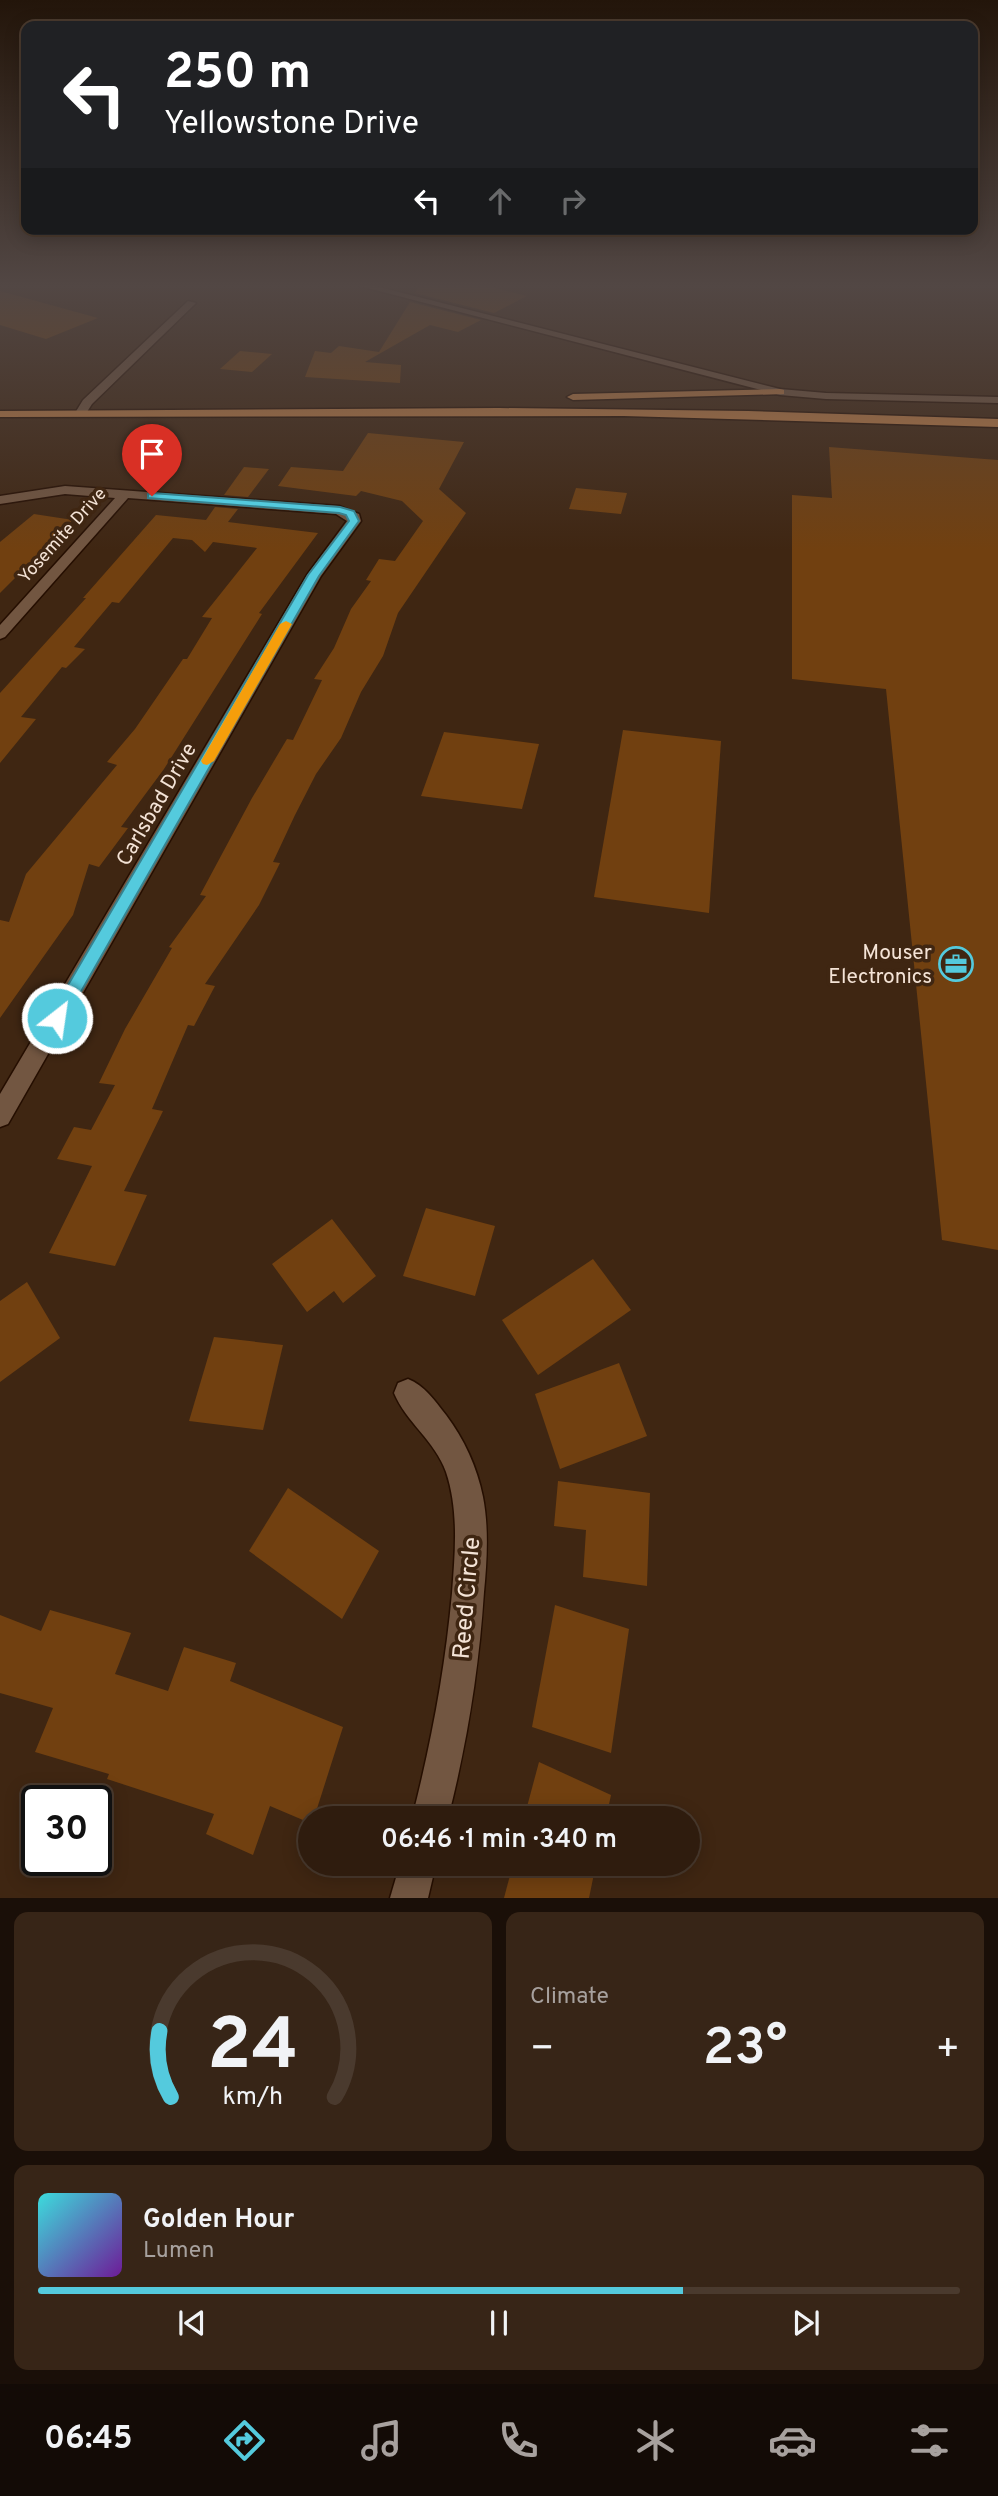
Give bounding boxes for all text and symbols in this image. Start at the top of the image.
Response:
text: 250 m [164,44,311,106]
icon: left [49,49,140,140]
text: Yellowstone Drive [164,105,419,145]
icon: left [408,182,446,220]
icon: ahead [481,182,519,220]
icon: right [554,182,592,220]
pin [122,424,182,496]
icon: arrive [133,435,171,473]
street label: Yosemite Drive [14,483,112,589]
street label: Carlsbad Drive [111,738,204,871]
place label: Mouser Electronics [828,940,932,991]
office icon: Mouser Electronics [937,945,975,983]
position arrow [20,981,94,1055]
street label: Reed Circle [448,1536,488,1661]
speed limit sign: 30 [21,1785,112,1876]
text: 06:46 · 1 min · 340 m [381,1824,617,1857]
text: Climate [530,1983,609,2012]
text: 24 [207,2004,299,2096]
text: 23° [703,2017,787,2083]
text: − [530,2026,555,2075]
text: + [935,2026,960,2075]
text: km/h [223,2082,283,2114]
text: Golden Hour [143,2204,294,2237]
text: Lumen [143,2237,214,2266]
icon: previous [173,2304,211,2342]
icon: pause [480,2304,518,2342]
icon: next [787,2304,825,2342]
icon: directions [220,2416,269,2465]
icon: music [357,2416,406,2465]
icon: phone [494,2416,543,2465]
icon: climate [631,2416,680,2465]
icon: car [768,2416,817,2465]
icon: filters [905,2416,954,2465]
text: 06:45 [44,2420,133,2460]

